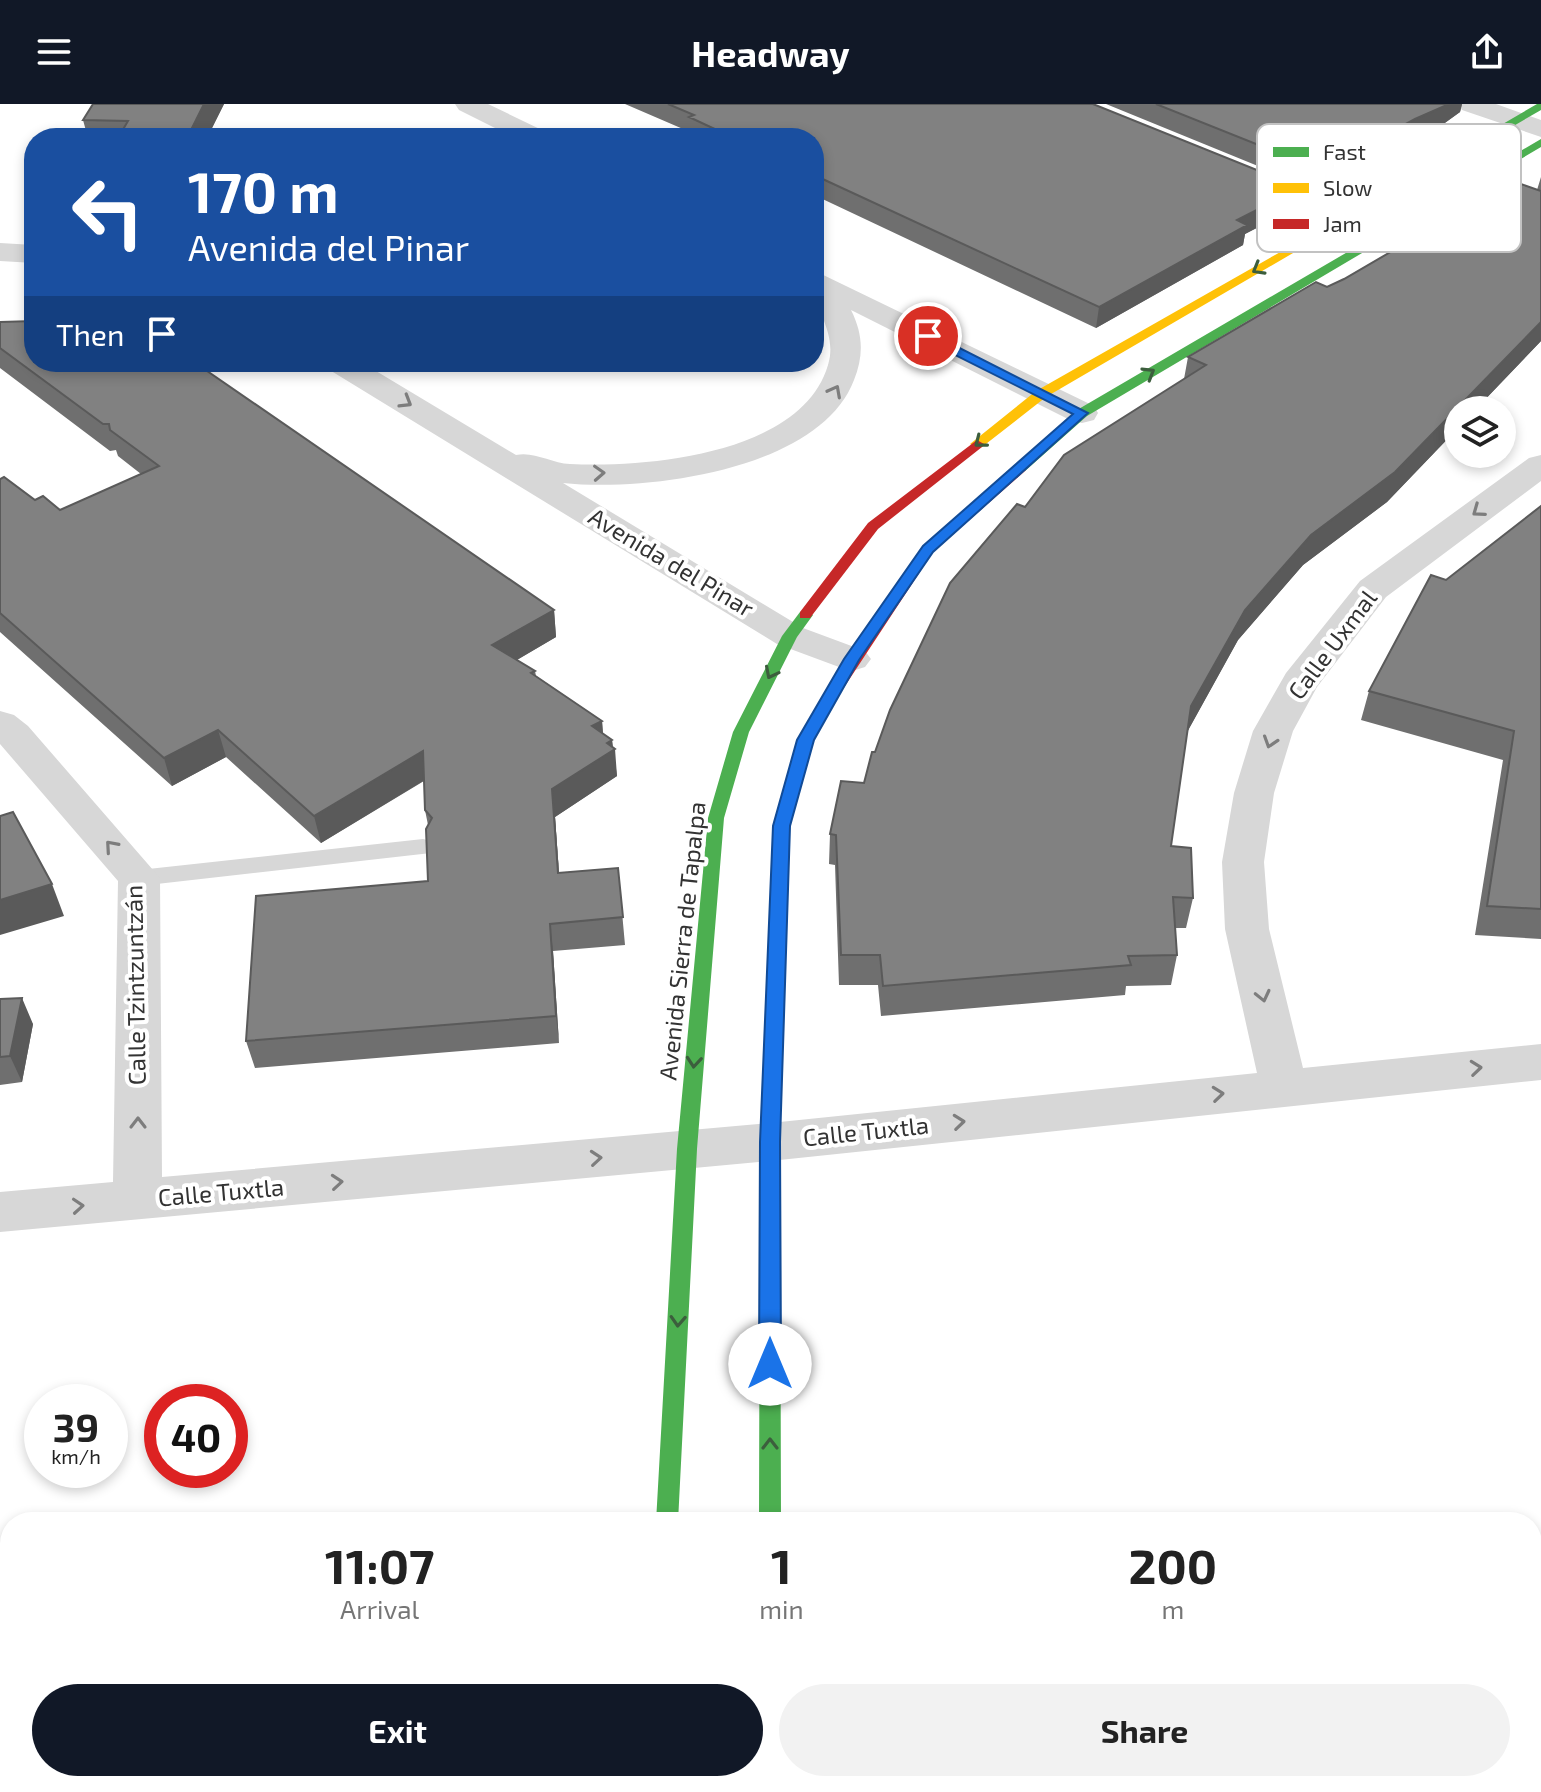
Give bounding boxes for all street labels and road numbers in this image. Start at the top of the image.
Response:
street label: Avenida del Pinar [584,501,760,623]
street label: Calle Uxmal [1281,584,1382,704]
street label: Avenida Sierra de Tapalpa [652,800,711,1081]
street label: Calle Tzintzuntzán [118,885,151,1085]
street label: Calle Tuxtla [801,1109,930,1152]
street label: Calle Tuxtla [157,1172,285,1211]

